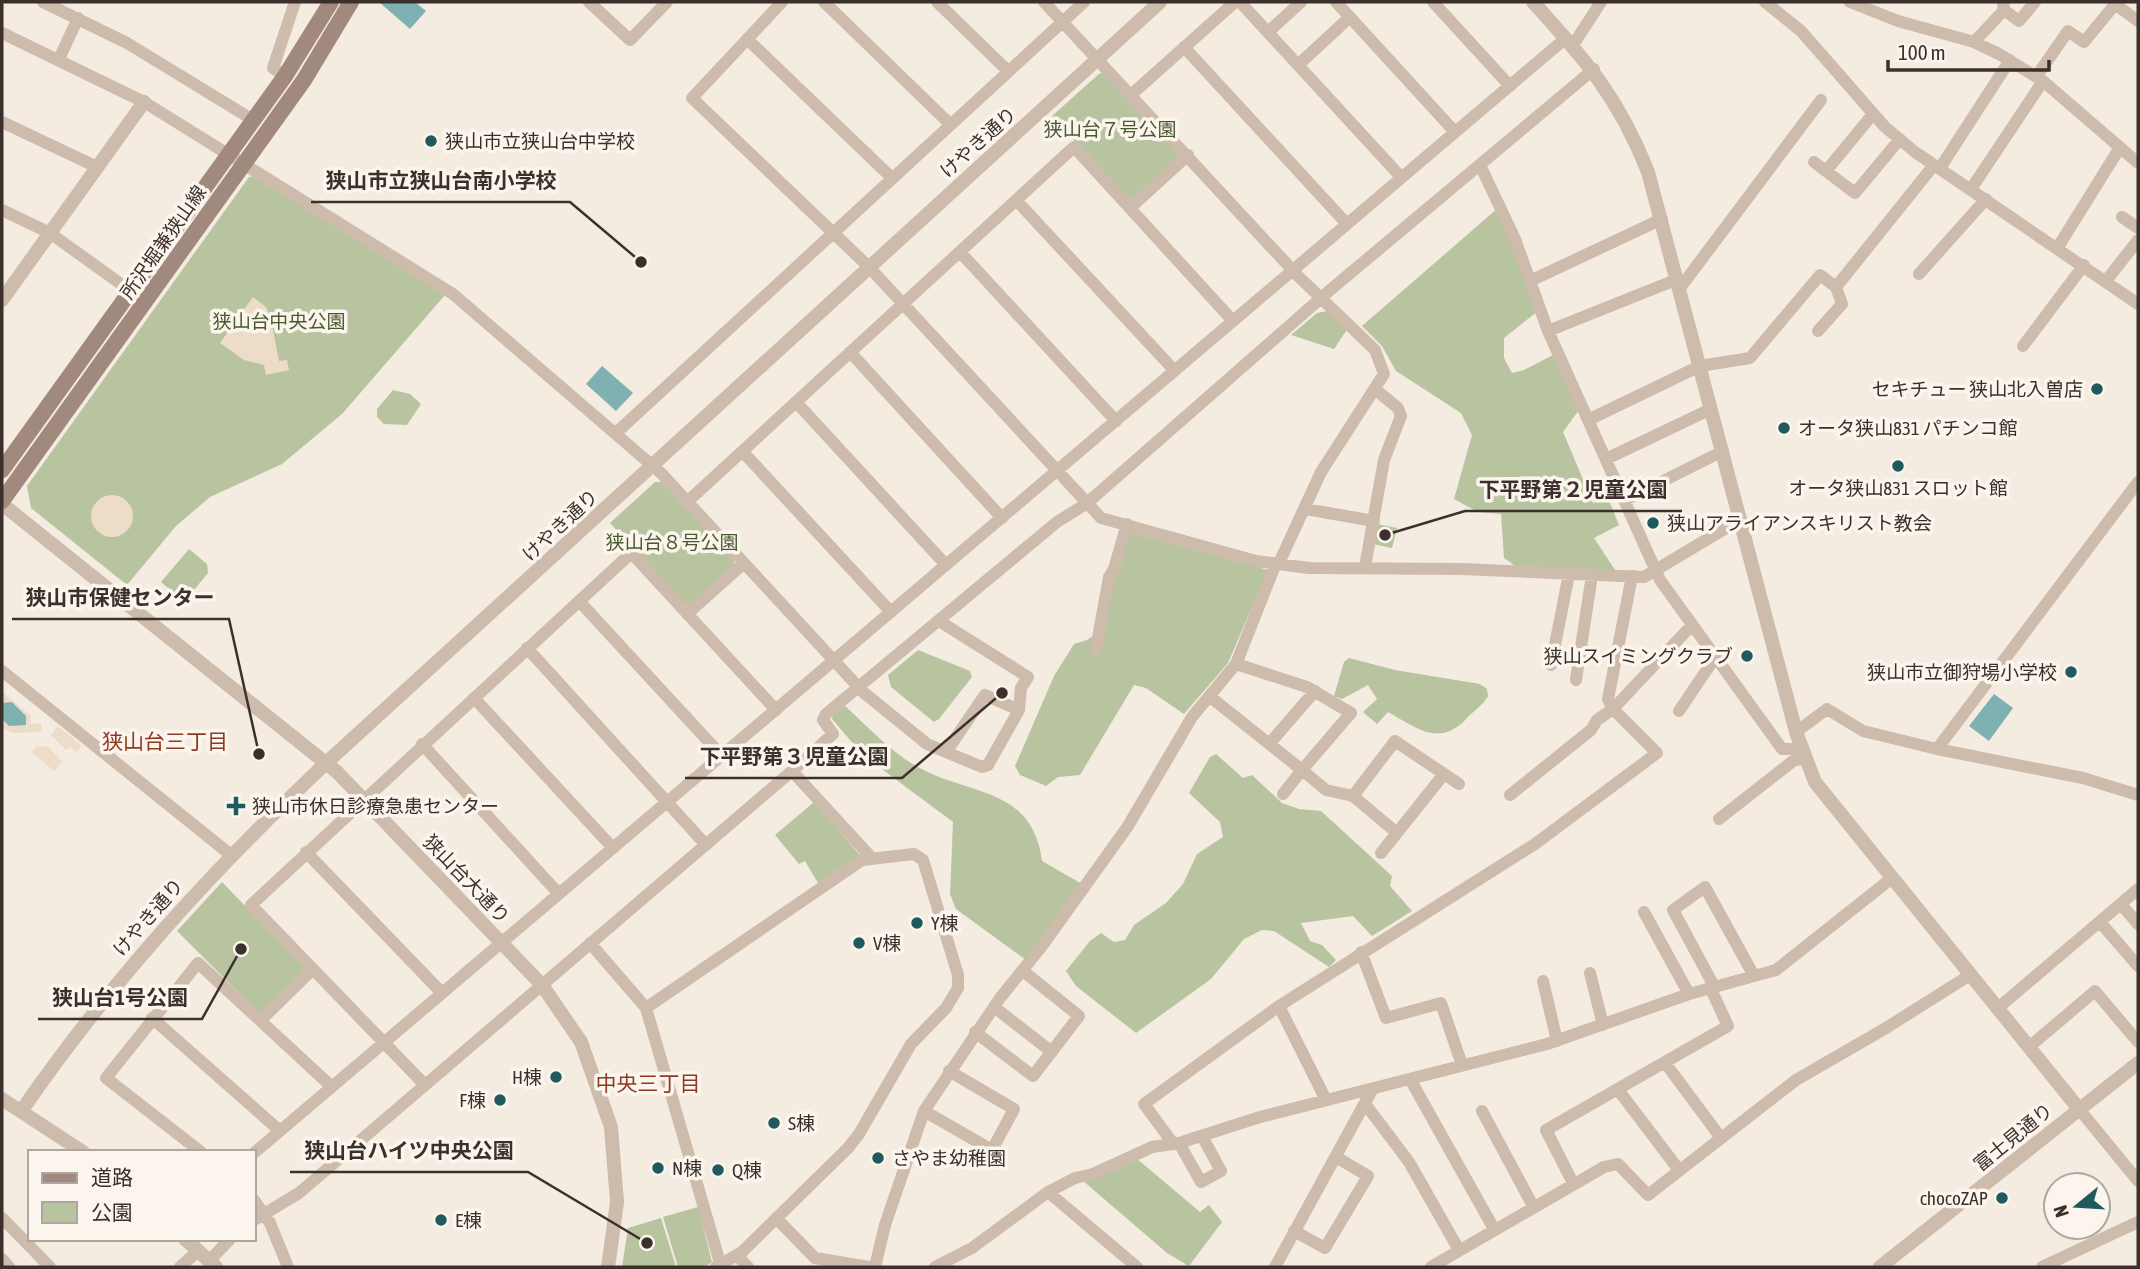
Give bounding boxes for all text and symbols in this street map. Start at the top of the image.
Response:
scale bar [1888,28,2049,72]
text: 100 m [1898,40,1946,64]
street label: けやき通り [935,102,1021,182]
park label: 狭山台７号公園 [1043,118,1177,140]
place label: 狭山市立狭山台中学校 [445,130,635,152]
marker: 狭山市立狭山台中学校 [423,133,439,149]
callout: 狭山市立狭山台南小学校 [311,160,570,202]
text: 狭山市立狭山台南小学校 [326,168,557,192]
street label: 所沢堀兼狭山線 [116,181,210,303]
park label: 狭山台中央公園 [212,310,346,332]
place label: セキチュー 狭山北入曽店 [1871,378,2083,400]
marker: セキチュー 狭山北入曽店 [2089,381,2105,397]
place label: オータ狭山831 パチンコ館 [1798,417,2017,439]
marker: オータ狭山831 パチンコ館 [1776,420,1792,436]
marker: オータ狭山831 スロット館 [1890,458,1906,474]
callout: 下平野第２児童公園 [1465,469,1682,511]
text: 下平野第２児童公園 [1479,477,1668,501]
place label: オータ狭山831 スロット館 [1788,477,2008,499]
street label: けやき通り [518,485,602,565]
place label: 狭山アライアンスキリスト教会 [1667,512,1932,534]
marker: 狭山アライアンスキリスト教会 [1645,515,1661,531]
park label: 狭山台８号公園 [605,531,739,553]
callout: 狭山市保健センター [12,577,229,619]
text: 狭山市保健センター [26,585,215,609]
place label: 狭山スイミングクラブ [1543,645,1733,667]
marker: 狭山スイミングクラブ [1739,648,1755,664]
place label: 狭山市立御狩場小学校 [1867,661,2057,683]
marker: 狭山市立御狩場小学校 [2063,664,2079,680]
district label: 狭山台三丁目 [102,729,228,753]
callout: 下平野第３児童公園 [685,736,902,778]
text: 下平野第３児童公園 [700,744,889,768]
place label: 狭山市休日診療急患センター [252,795,499,817]
marker: 狭山市休日診療急患センター [226,796,246,816]
street label: 狭山台大通り [419,830,515,928]
street label: けやき通り [109,874,187,960]
place label: Y棟 [931,912,958,934]
marker: Y棟 [909,915,925,931]
place label: V棟 [873,932,901,954]
marker: V棟 [851,935,867,951]
callout: 狭山台1号公園 [38,977,202,1019]
text: 狭山台1号公園 [52,985,188,1009]
place label: H棟 [512,1066,542,1088]
marker: H棟 [548,1069,564,1085]
district label: 中央三丁目 [596,1071,701,1095]
place label: F棟 [459,1089,486,1111]
marker: F棟 [492,1092,508,1108]
street label: 富士見通り [1969,1099,2057,1175]
place label: S棟 [788,1112,815,1134]
marker: S棟 [766,1115,782,1131]
callout: 狭山台ハイツ中央公園 [290,1130,528,1172]
text: 狭山台ハイツ中央公園 [304,1138,514,1162]
place label: さやま幼稚園 [892,1147,1006,1169]
legend [28,1150,256,1241]
marker: さやま幼稚園 [870,1150,886,1166]
place label: N棟 [672,1157,702,1179]
place label: Q棟 [732,1159,762,1181]
marker: N棟 [650,1160,666,1176]
marker: Q棟 [710,1162,726,1178]
text: 道路 [91,1165,133,1189]
north arrow [2042,1171,2112,1241]
place label: chocoZAP [1920,1187,1988,1209]
marker: chocoZAP [1994,1190,2010,1206]
text: 公園 [91,1200,133,1224]
text: N [2049,1203,2073,1220]
place label: E棟 [455,1209,482,1231]
marker: E棟 [433,1212,449,1228]

